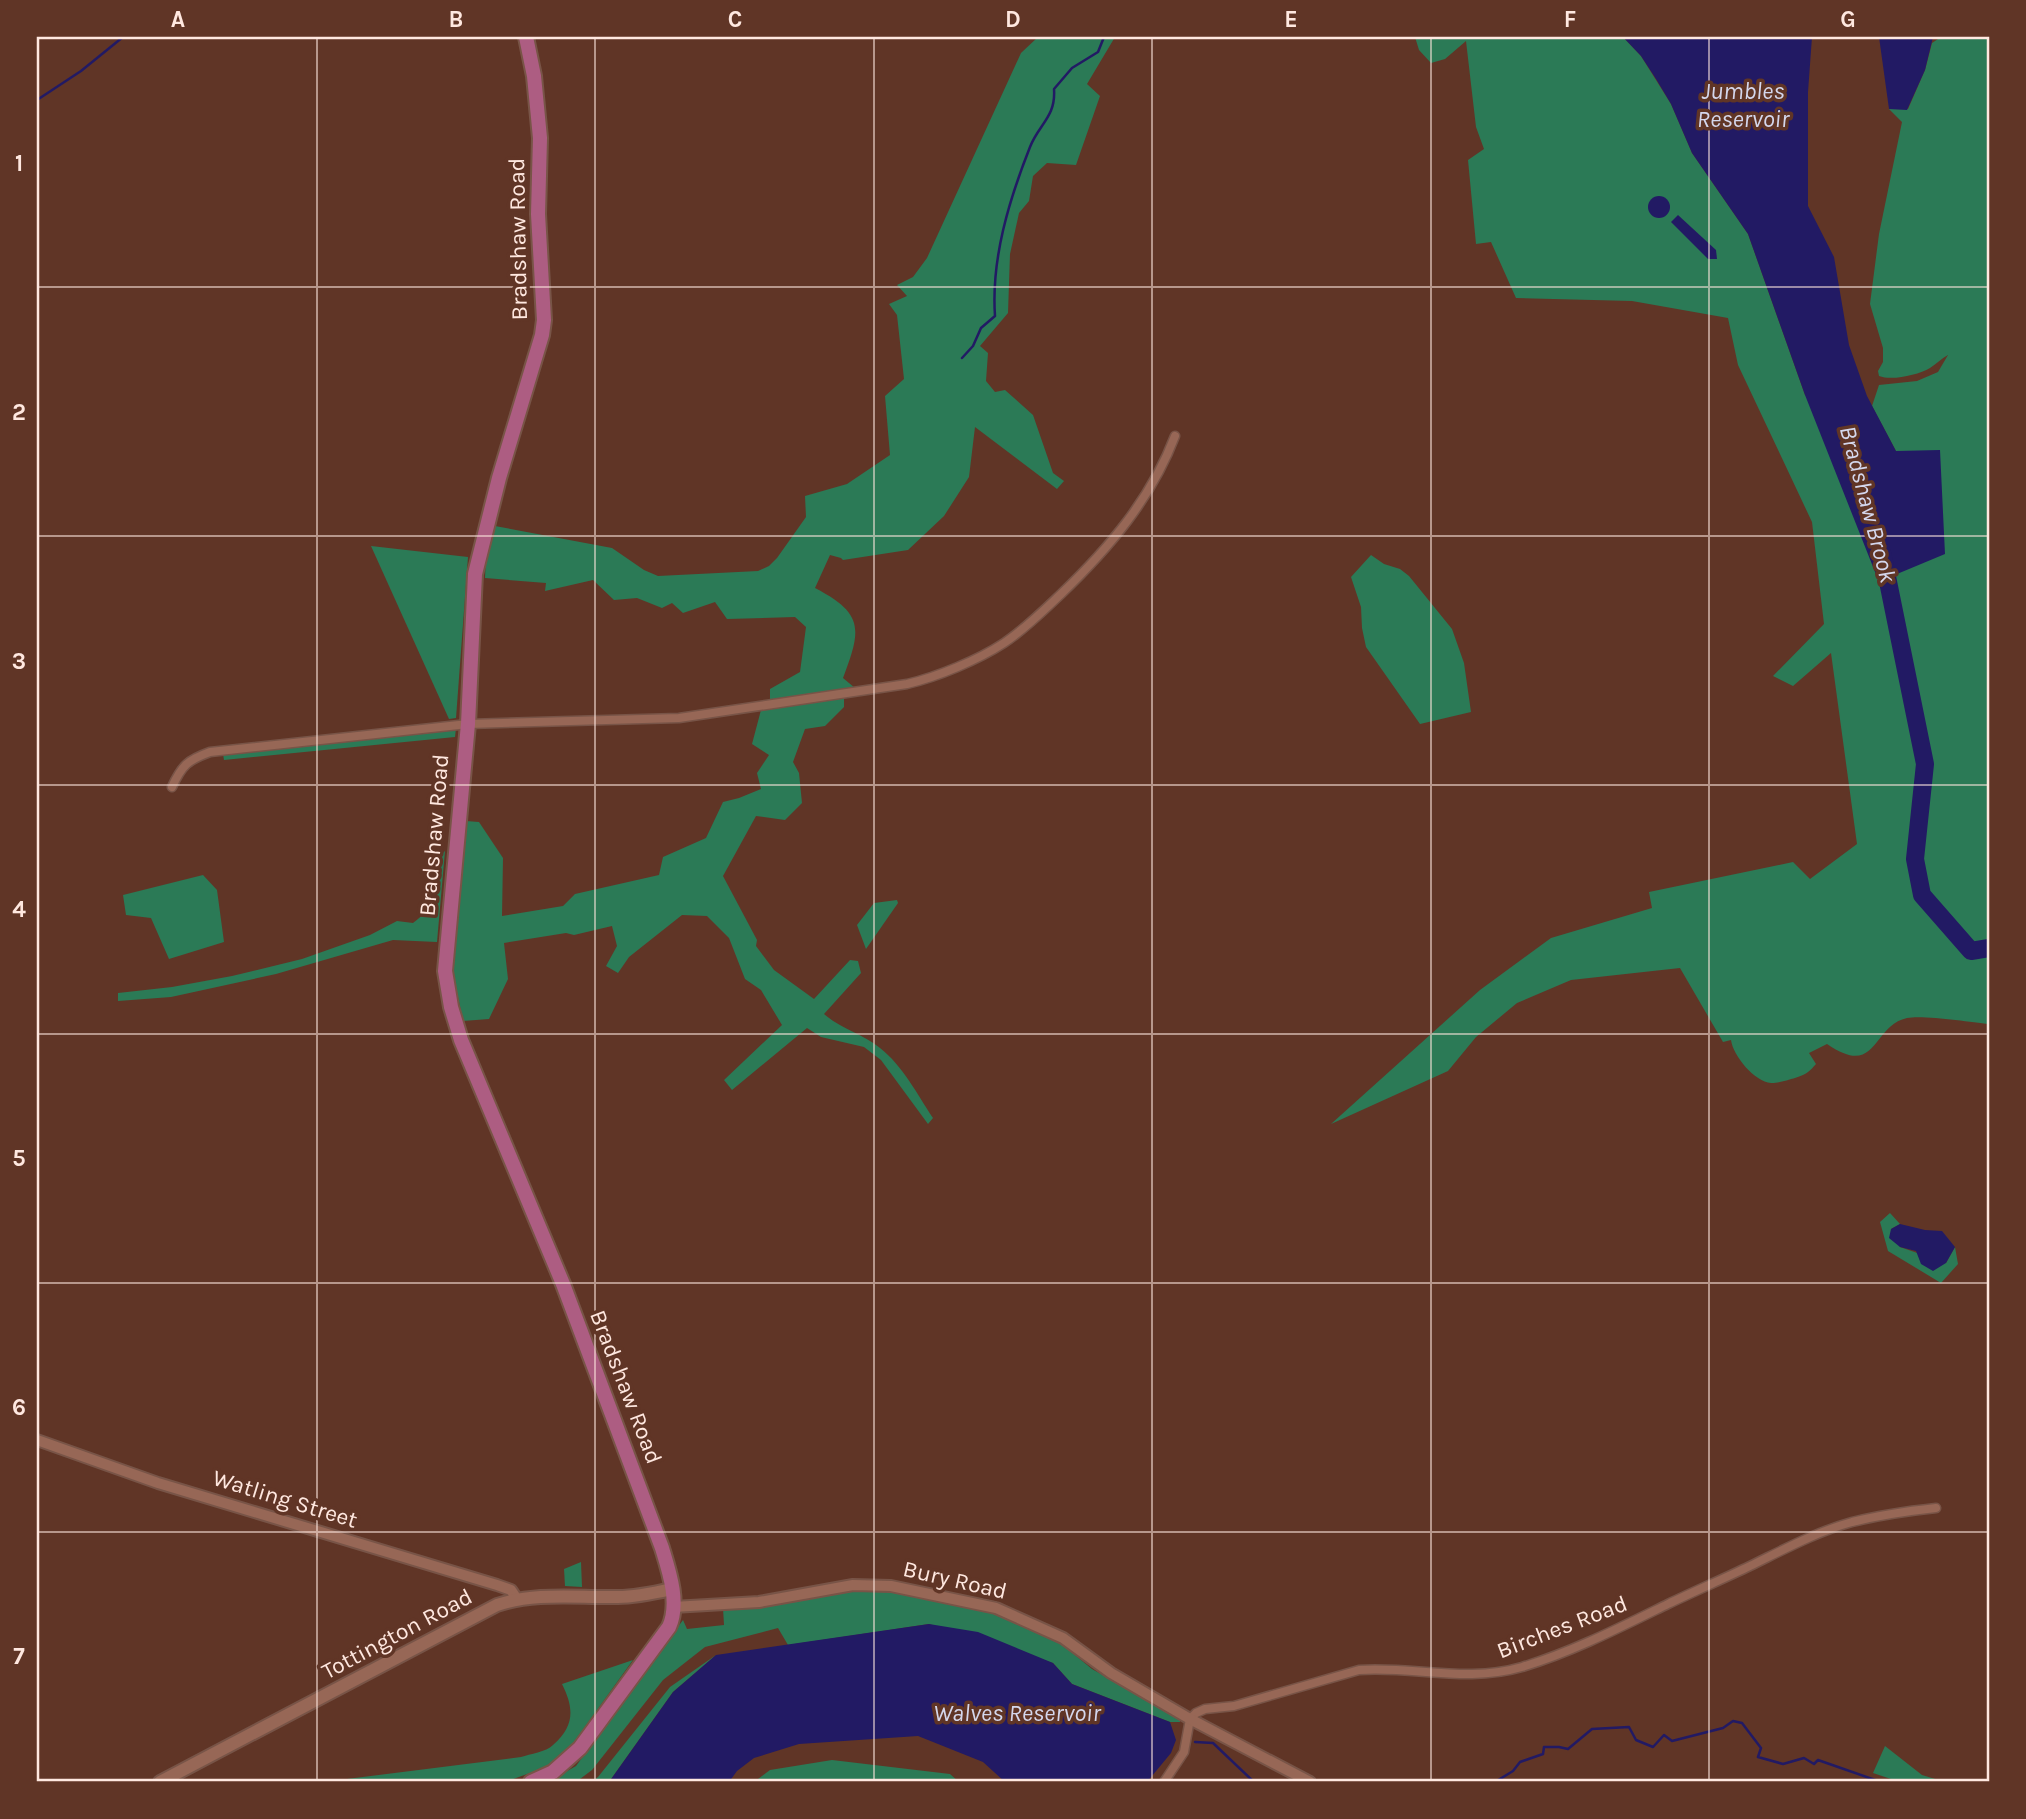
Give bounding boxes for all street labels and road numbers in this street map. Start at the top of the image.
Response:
street label: Bradshaw Road [503,157,533,321]
street label: Bradshaw Road [413,753,455,917]
street label: Bradshaw Road [584,1306,668,1468]
street label: Watling Street [209,1464,361,1534]
street label: Bury Road [900,1555,1010,1605]
street label: Tottington Road [317,1583,477,1685]
street label: Birches Road [1493,1590,1631,1664]

